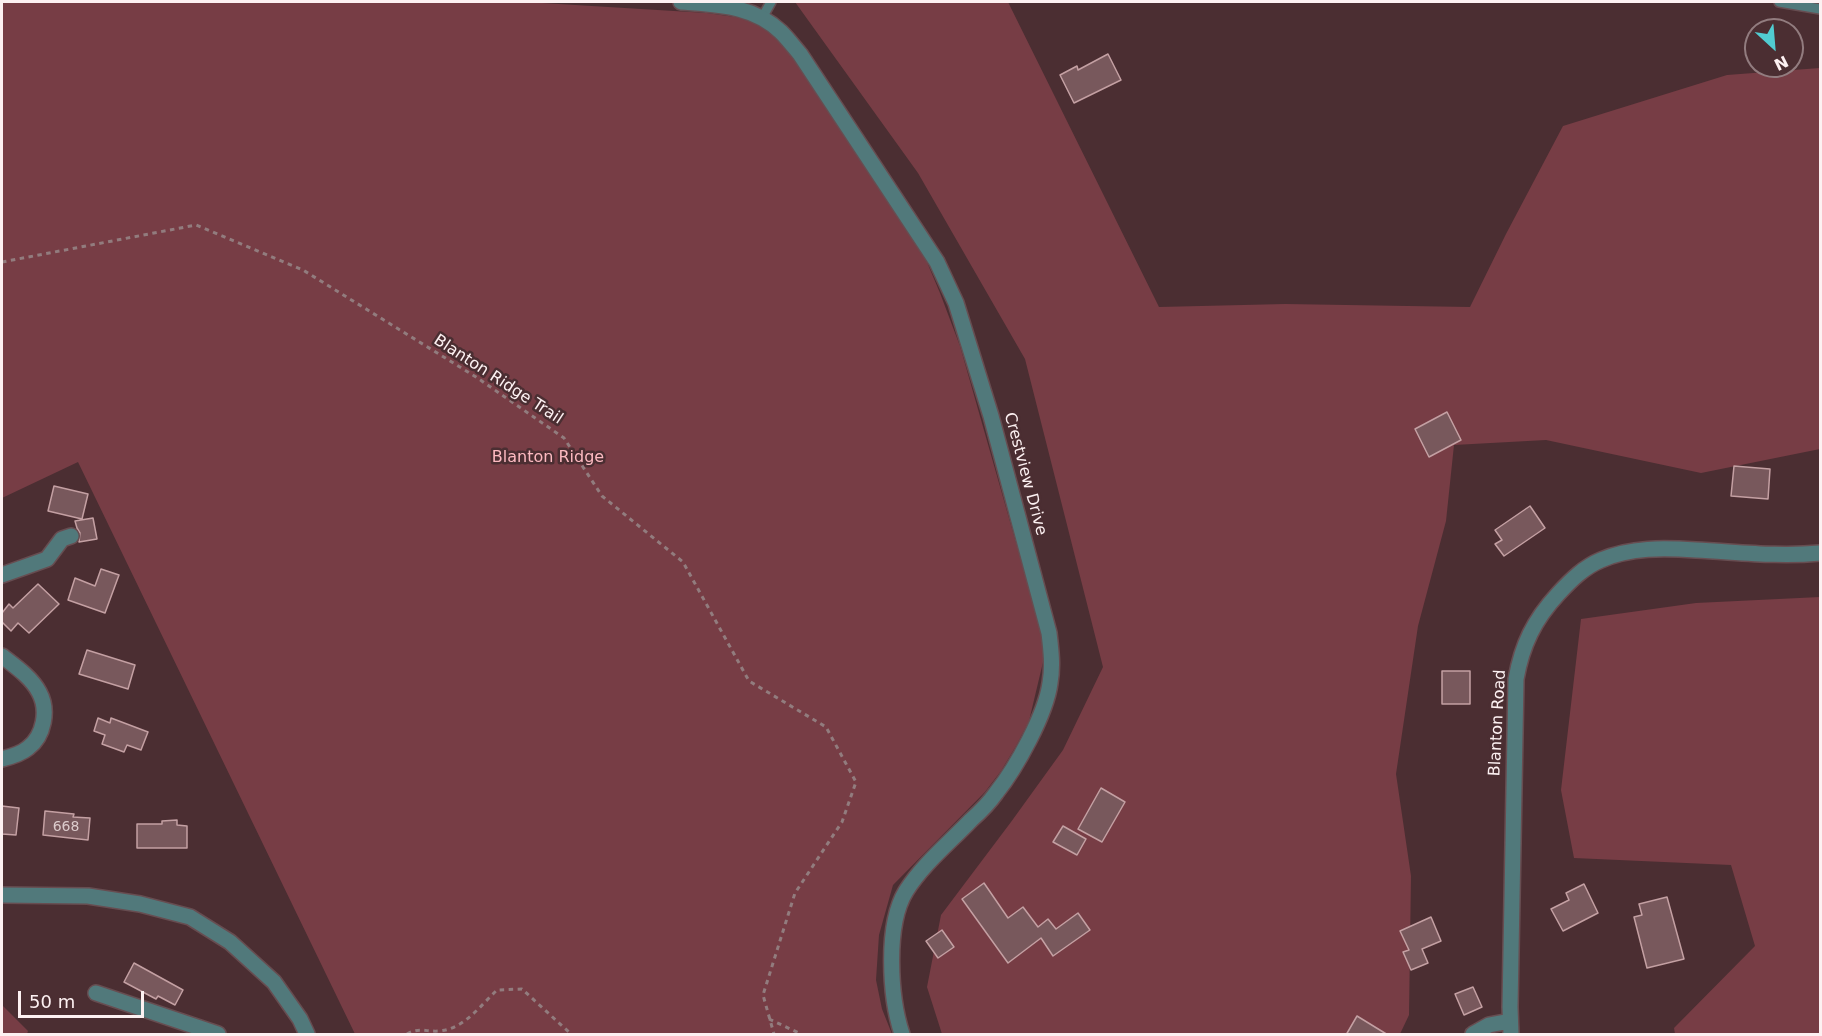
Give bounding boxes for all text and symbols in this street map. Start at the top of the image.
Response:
north arrow [1744,18,1804,78]
text: N [1771,51,1791,74]
street label: Blanton Ridge Trail [430,331,566,429]
street label: Crestview Drive [999,410,1051,538]
park label: Blanton Ridge [492,448,604,468]
street label: Blanton Road [1486,669,1510,777]
house number: 668 [53,819,79,835]
scale bar [21,979,147,1017]
text: 50 m [29,991,75,1012]

